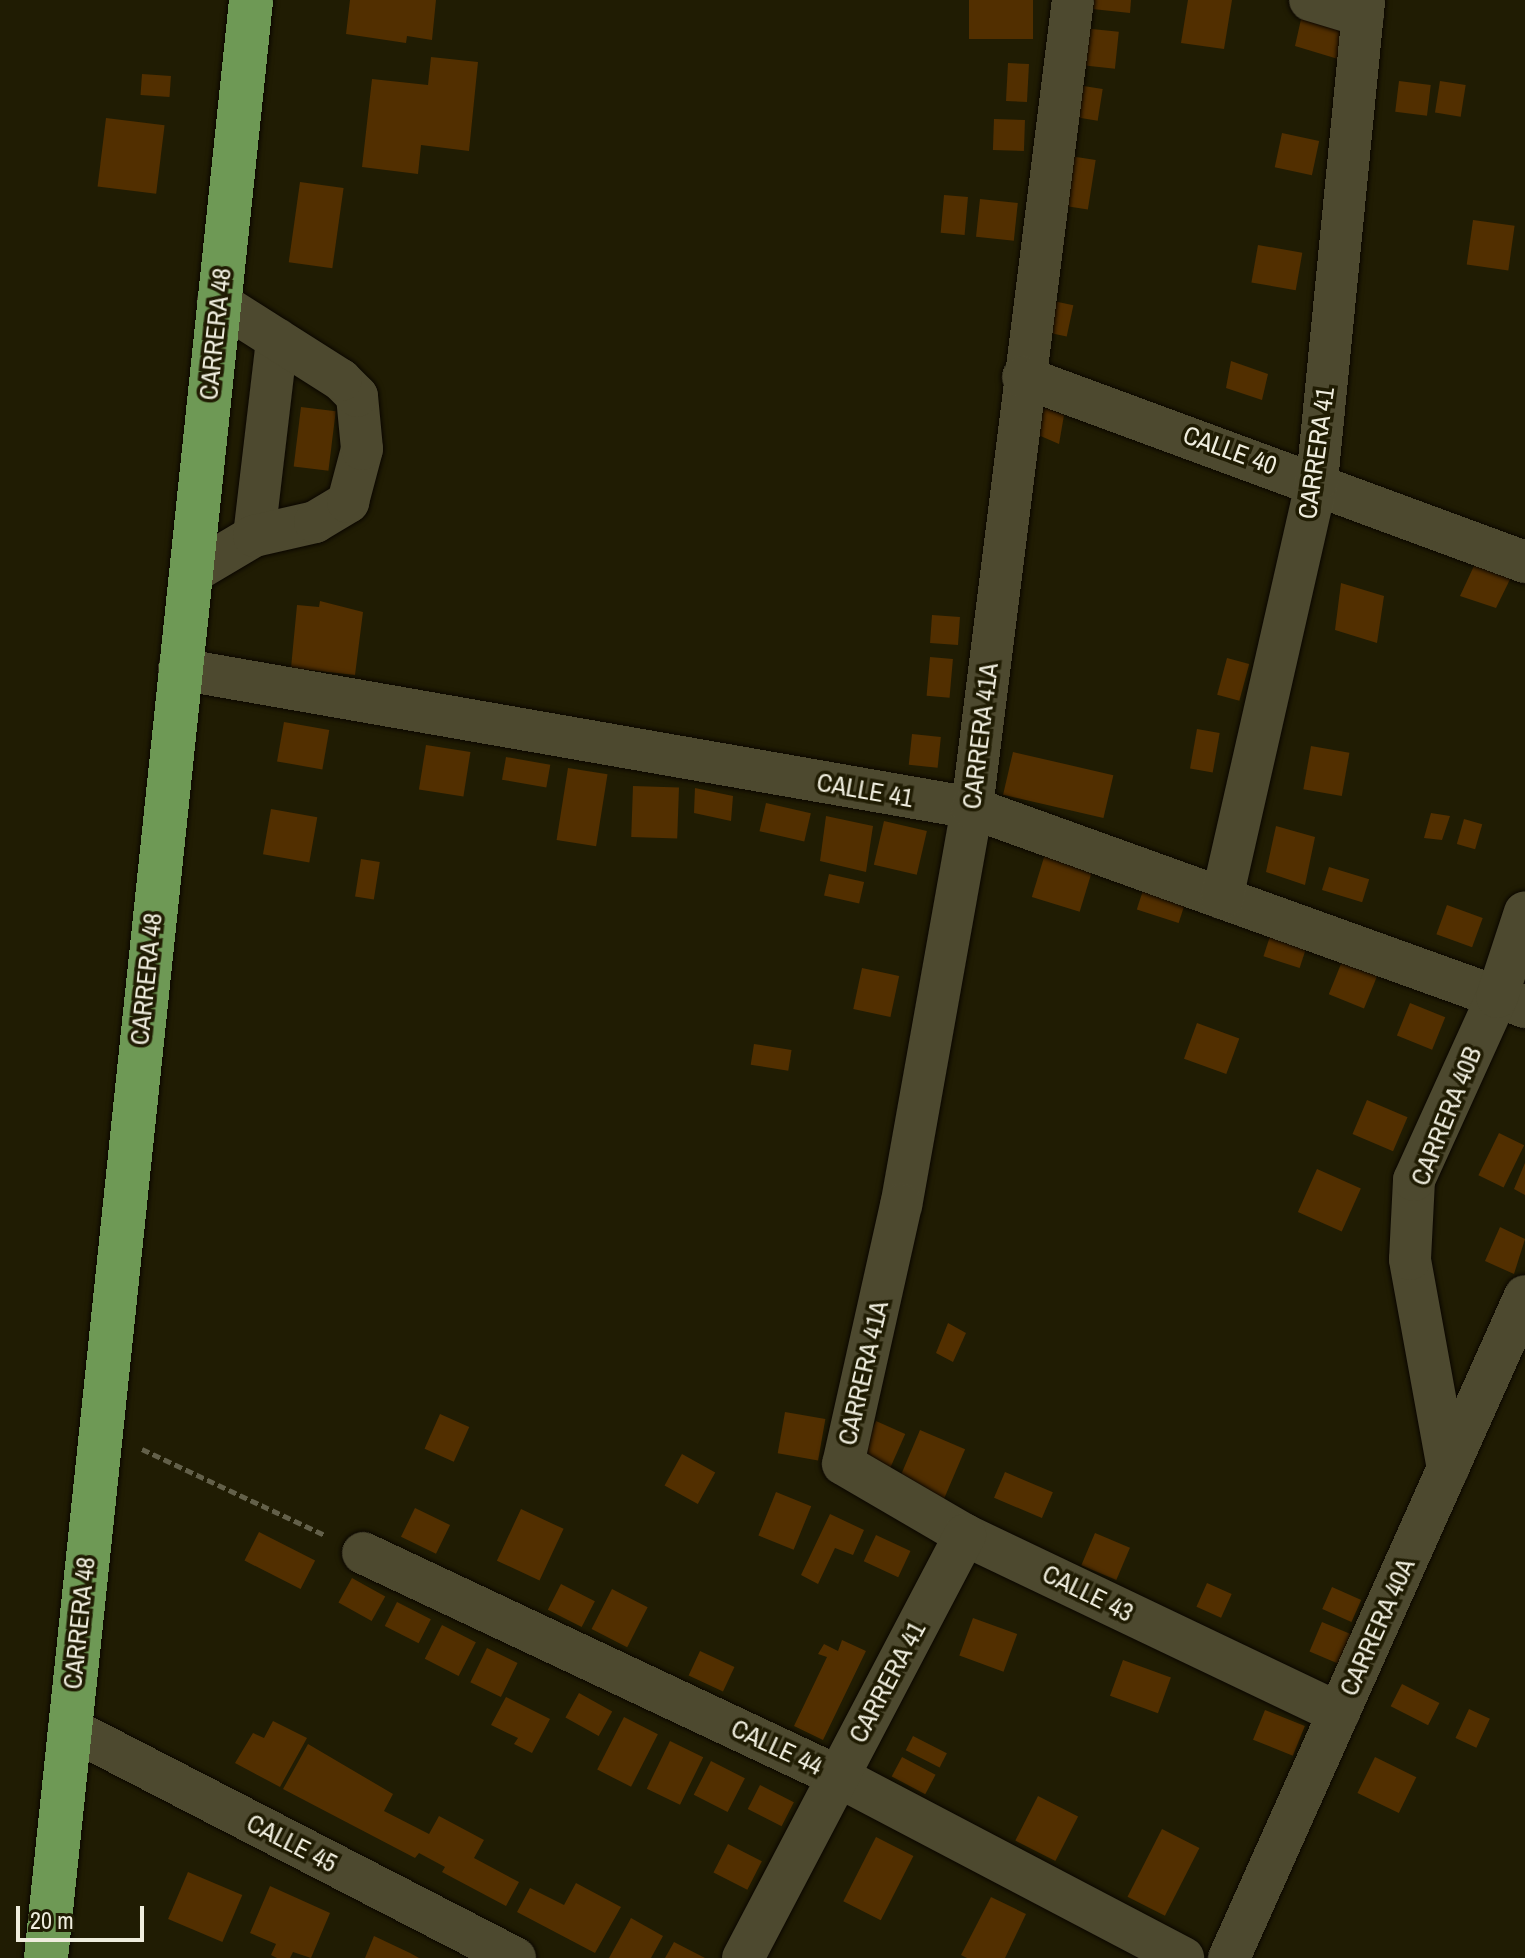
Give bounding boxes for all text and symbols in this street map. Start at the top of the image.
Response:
street label: CARRERA 48 [192,266,238,402]
street label: CARRERA 41 [1291,385,1341,521]
street label: CALLE 40 [1179,419,1281,481]
street label: CARRERA 41A [955,661,1005,811]
street label: CALLE 41 [814,766,916,814]
street label: CARRERA 48 [123,911,169,1047]
street label: CARRERA 40B [1404,1042,1488,1190]
street label: CARRERA 41A [831,1297,895,1449]
street label: CARRERA 40A [1333,1553,1421,1701]
street label: CARRERA 48 [56,1555,102,1691]
street label: CALLE 43 [1037,1558,1139,1628]
street label: CARRERA 41 [842,1616,932,1748]
street label: CALLE 44 [726,1712,828,1782]
street label: CALLE 45 [242,1807,342,1879]
scale bar [20,1890,148,1940]
text: 20 m [30,1904,74,1936]

